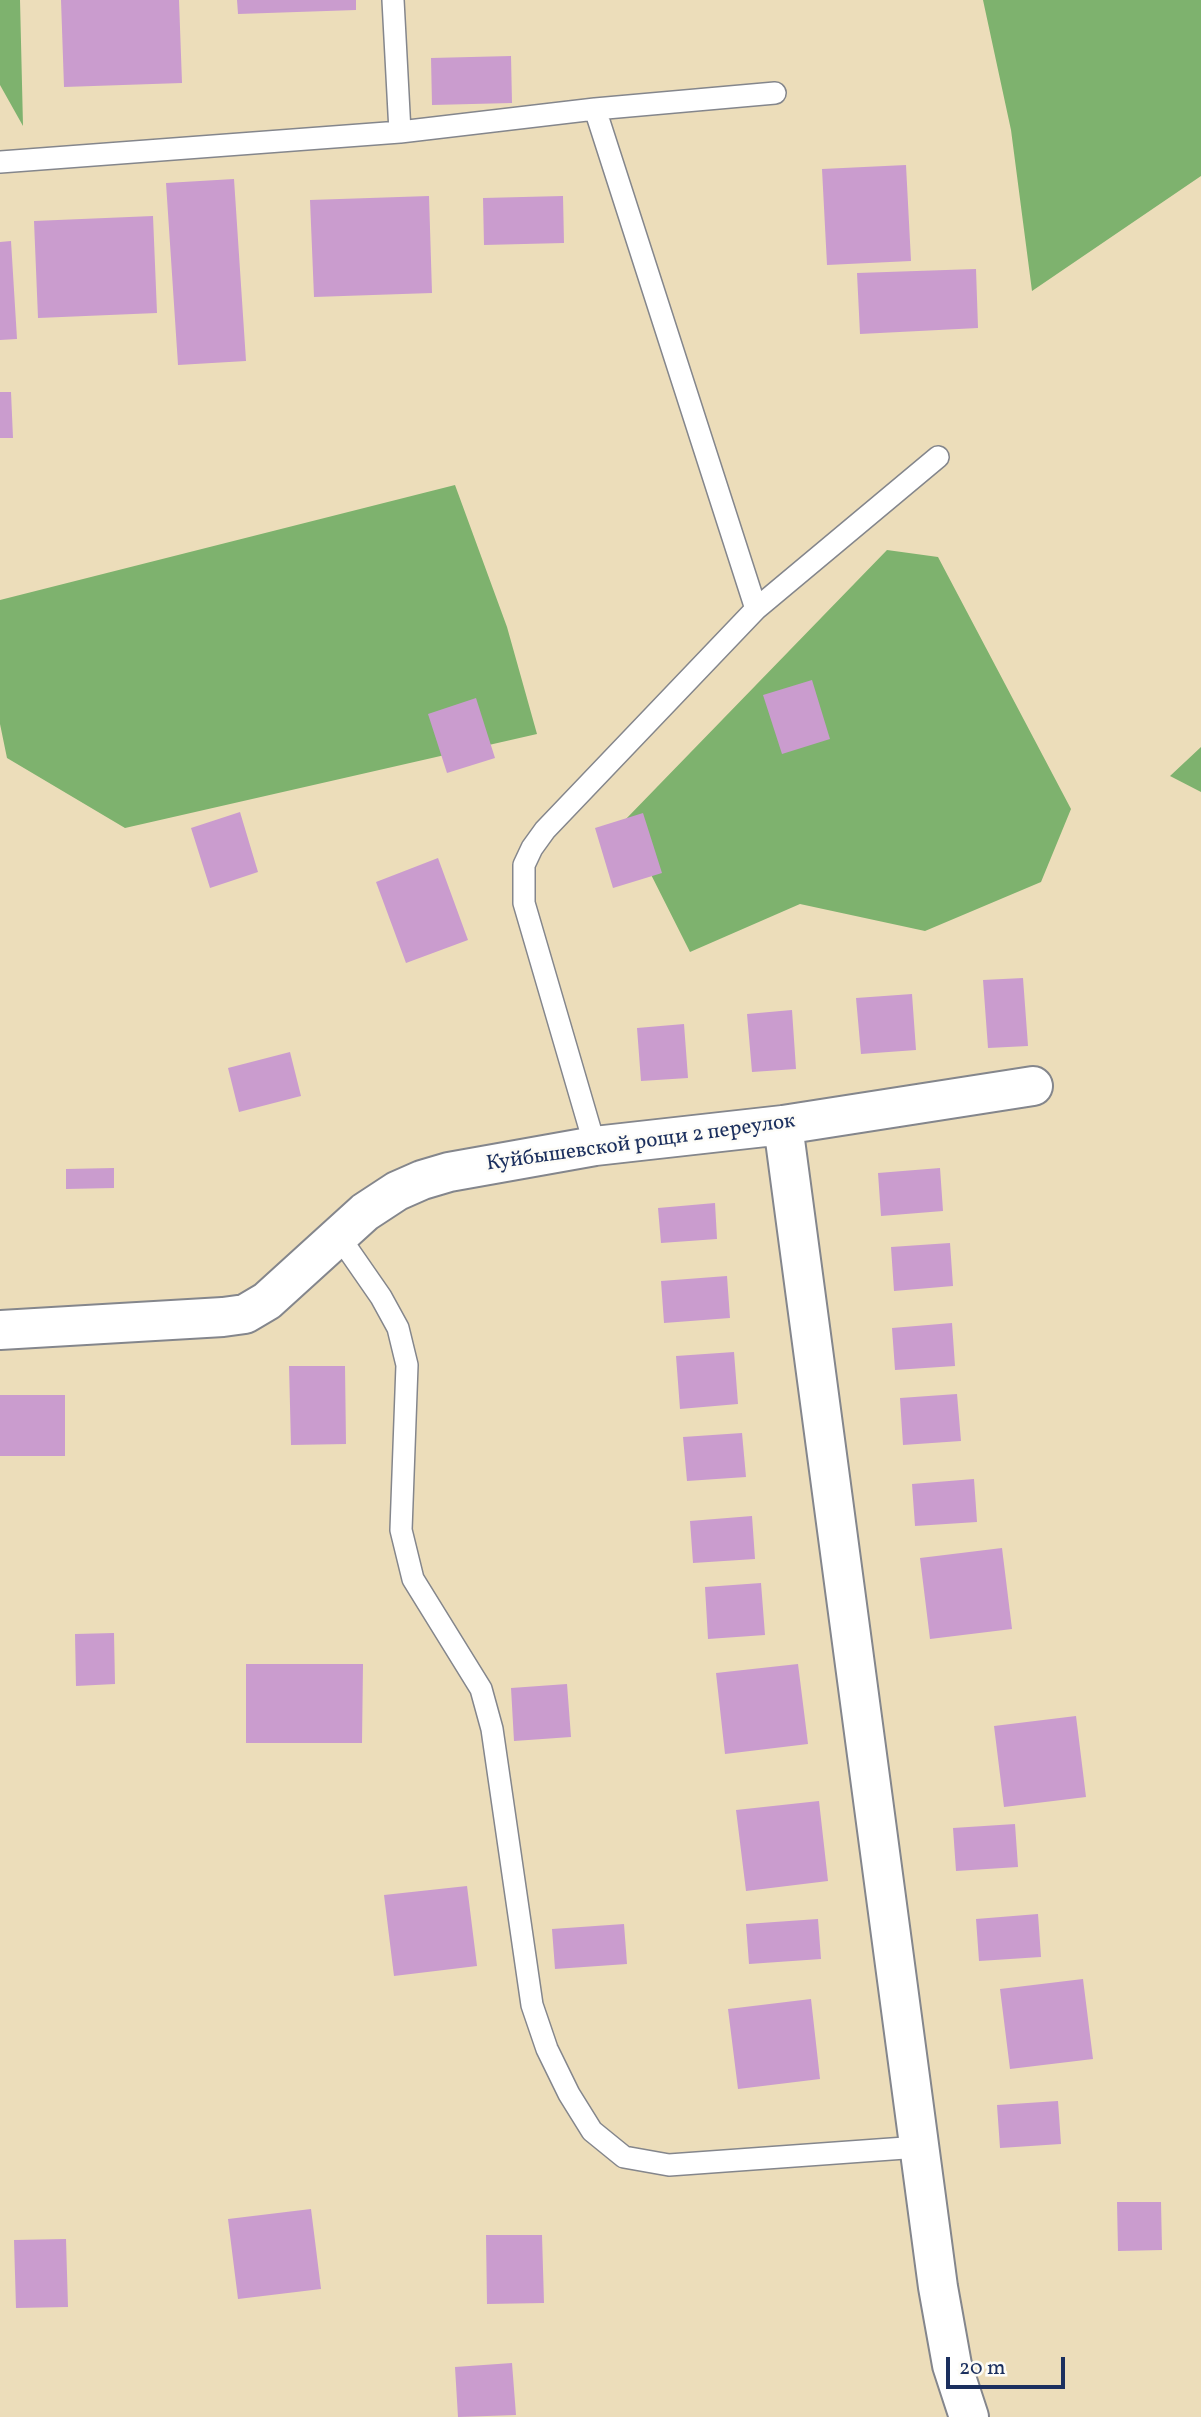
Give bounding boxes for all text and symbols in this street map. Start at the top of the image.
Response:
street label: Куйбышевской рощи 2 переулок [485,1110,797,1178]
scale bar [949,2344,1068,2388]
text: 20 m [959,2354,1005,2383]

